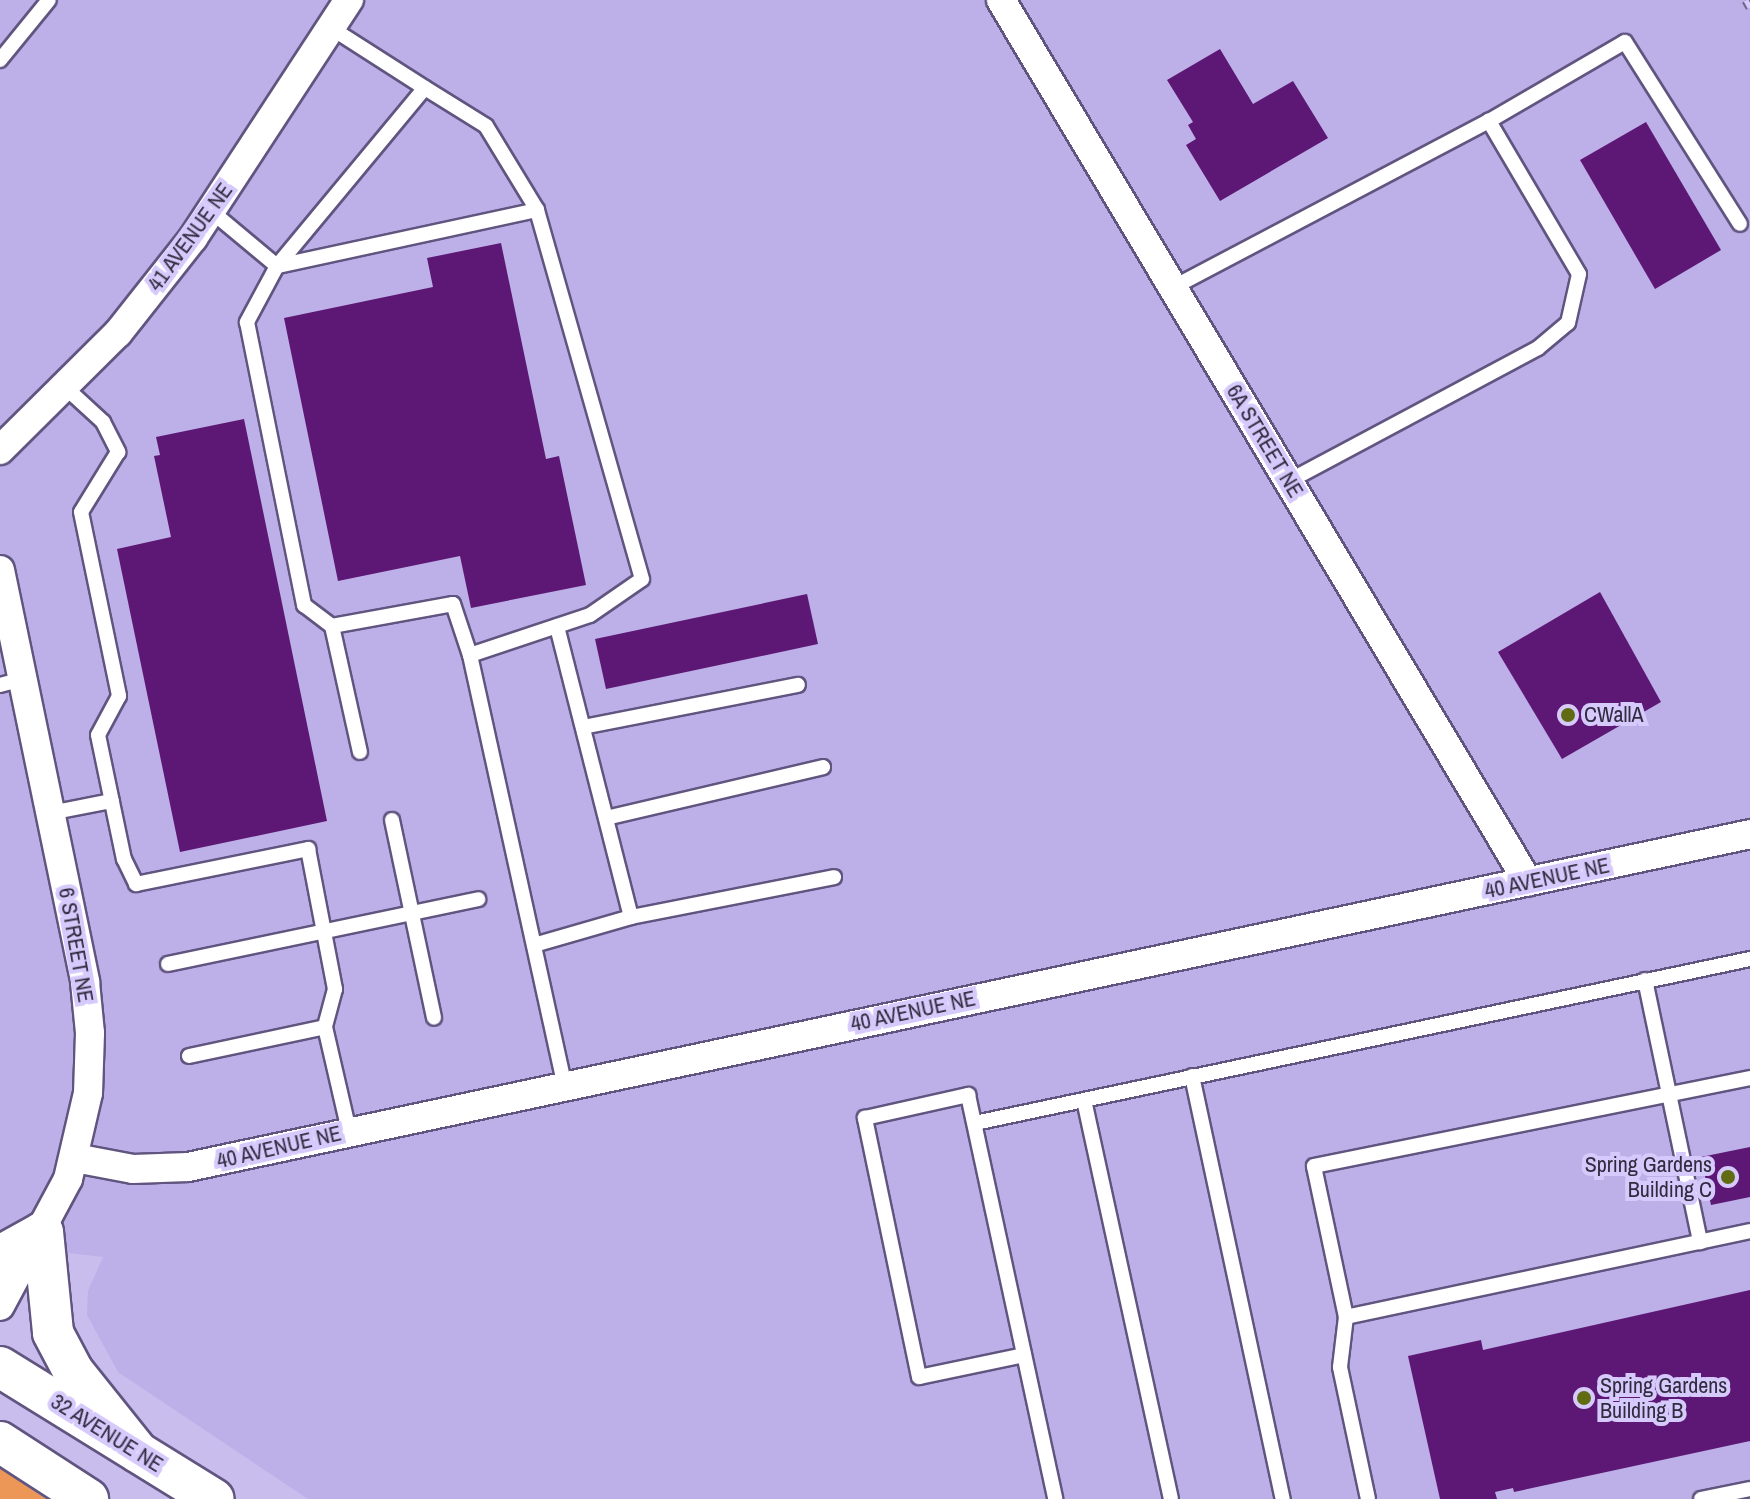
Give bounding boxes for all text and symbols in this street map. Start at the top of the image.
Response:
street label: 41 AVENUE NE [142,177,238,297]
street label: 6A STREET NE [1221,379,1309,503]
place label: CWallA [1584,702,1643,728]
marker: CWallA [1559,706,1577,724]
street label: 40 AVENUE NE [1482,852,1612,904]
street label: 6 STREET NE [53,885,99,1005]
street label: 40 AVENUE NE [848,985,978,1037]
street label: 40 AVENUE NE [214,1120,344,1174]
place label: Spring Gardens Building C [1585,1151,1712,1202]
marker: Spring Gardens Building C [1719,1168,1737,1186]
place label: Spring Gardens Building B [1600,1372,1727,1424]
street label: 32 AVENUE NE [46,1388,168,1478]
marker: Spring Gardens Building B [1575,1389,1593,1407]

